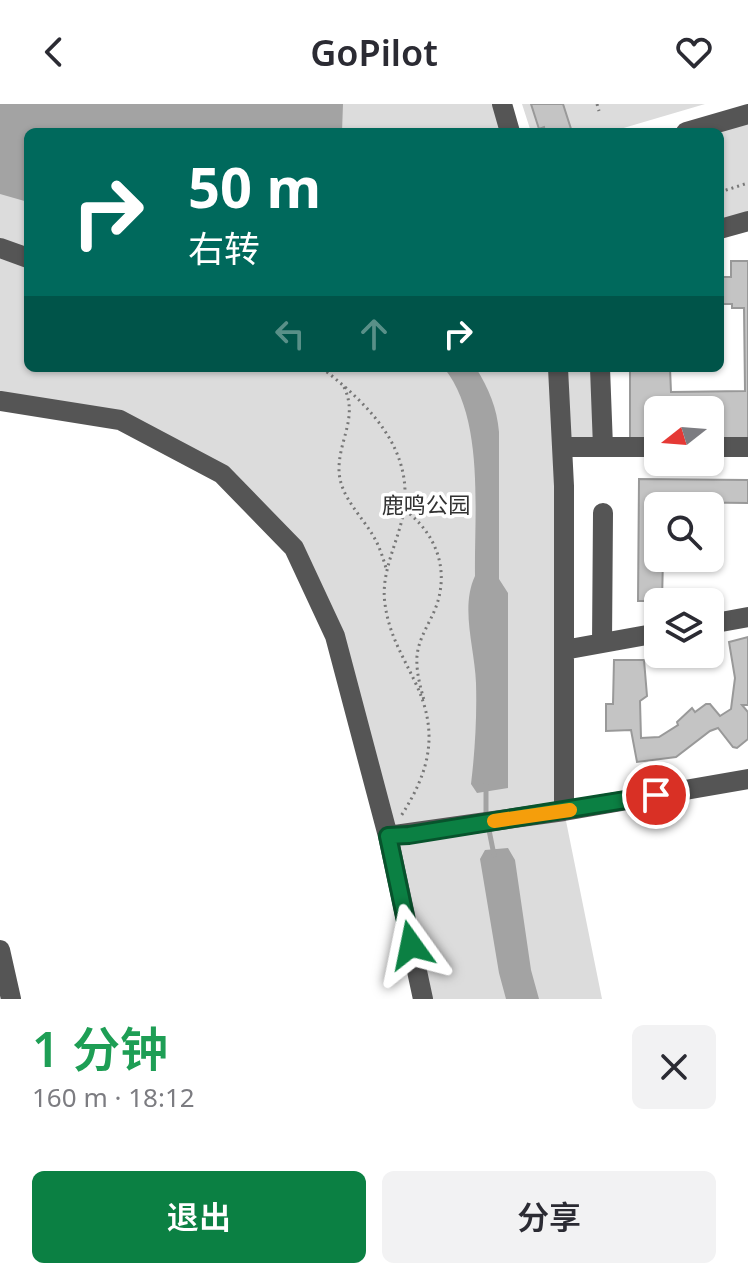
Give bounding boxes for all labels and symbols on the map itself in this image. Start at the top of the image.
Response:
north arrow [644,396,724,476]
park label: 鹿鸣公园 [382,489,470,519]
pin [622,761,690,829]
position arrow [369,903,453,987]

